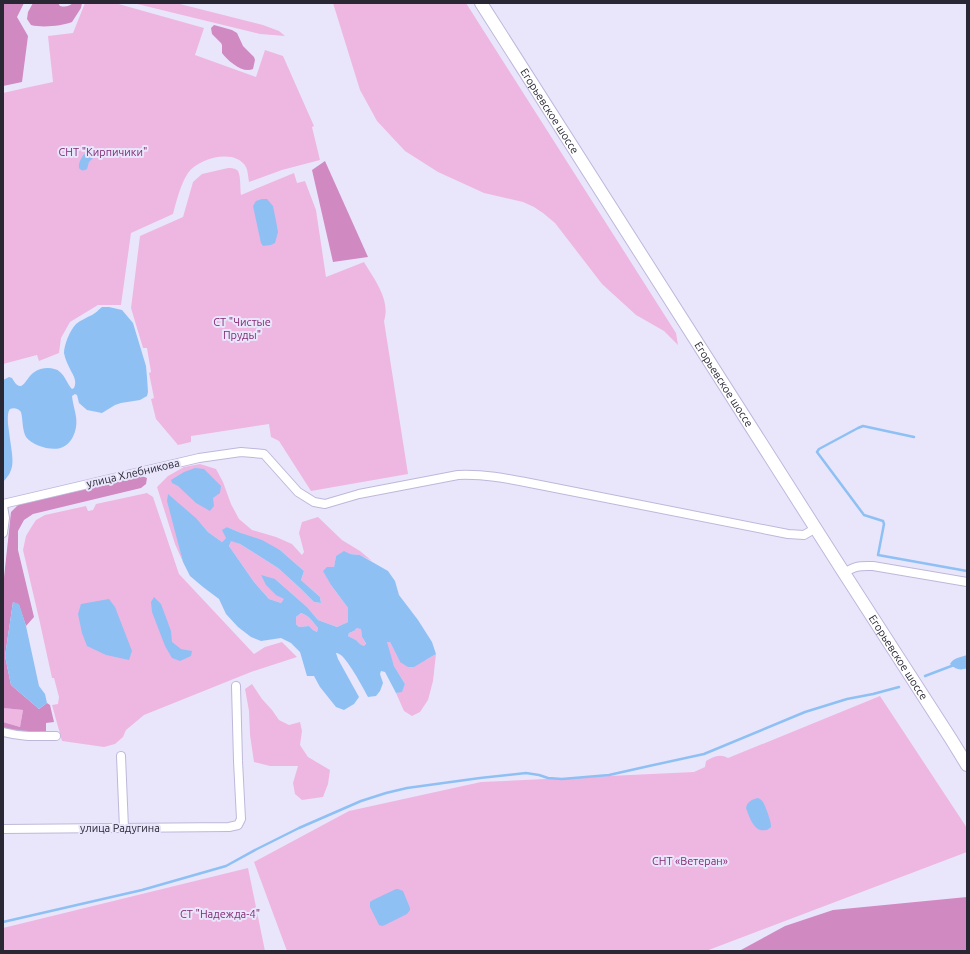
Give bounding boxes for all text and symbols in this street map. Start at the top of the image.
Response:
street label: Егорьевское шоссе [518,66,581,156]
park label: СНТ "Кирпичики" [59,146,147,158]
park label: СТ "Чистые Пруды" [213,316,271,341]
street label: Егорьевское шоссе [692,339,755,429]
street label: улица Хлебникова [85,456,181,490]
street label: Егорьевское шоссе [867,613,930,702]
street label: улица Радугина [80,822,160,834]
park label: СНТ «Ветеран» [652,855,728,867]
park label: СТ "Надежда-4" [180,908,260,920]

